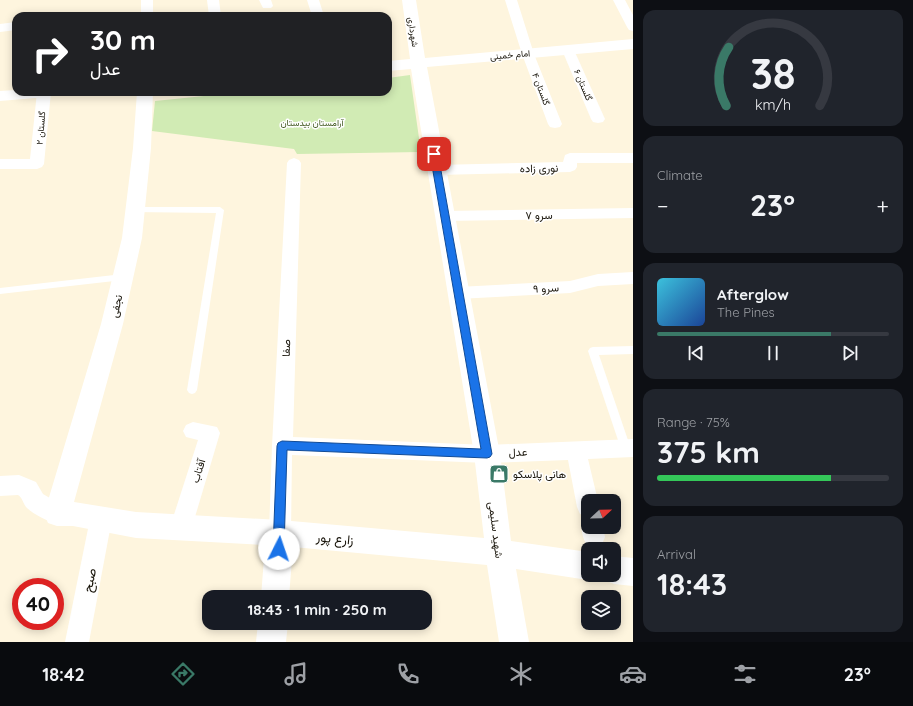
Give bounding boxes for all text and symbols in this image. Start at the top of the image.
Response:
street label: شهرداری [405,16,421,48]
text: 30 m [90,22,156,57]
icon: right [24,28,76,80]
street label: امام خمینی [489,47,531,63]
text: 38 [750,47,796,99]
text: عدل [90,57,120,80]
street label: گلستان ۶ [572,67,595,102]
street label: گلستان ۴ [530,71,553,107]
text: km/h [755,96,791,114]
street label: گلستان ۲ [34,111,47,145]
park label: آرامستان بیدستان [280,117,344,129]
pin [417,137,451,171]
icon: arrive [423,143,445,165]
street label: نوری زاده [520,161,558,175]
text: Climate [657,167,703,183]
text: 23° [750,186,795,224]
text: − [657,192,668,220]
text: + [877,192,889,220]
street label: سرو ۷ [525,208,553,222]
street label: سرو ۹ [533,280,560,296]
text: Afterglow [717,285,789,304]
street label: نجفی [107,293,125,319]
text: The Pines [717,304,775,320]
street label: صفا [279,339,293,357]
icon: previous [685,342,707,364]
icon: pause [762,342,784,364]
icon: next [839,342,861,364]
text: Range · 75% [657,414,730,430]
text: 375 km [657,433,760,471]
street label: عدل [508,445,528,459]
street label: آفتاب [188,456,209,485]
shop icon: هانی پلاسکو [488,463,510,485]
place label: هانی پلاسکو [513,467,566,482]
north arrow [581,494,621,534]
map controls [581,494,621,630]
street label: شهید سلیمی [486,501,506,559]
position arrow [258,528,300,570]
street label: زارع پور [314,528,354,550]
button: sound [581,542,621,582]
text: Arrival [657,546,696,562]
text: 18:43 [657,565,727,603]
street label: صبح [79,566,101,594]
speed limit sign: 40 [12,578,64,630]
button: layers [581,590,621,630]
text: 18:43 · 1 min · 250 m [247,600,387,619]
icon: directions [169,660,197,688]
icon: music [282,660,310,688]
icon: phone [394,660,422,688]
icon: climate [507,660,535,688]
icon: car [619,660,647,688]
icon: filters [731,660,759,688]
text: 18:42 [42,663,85,686]
text: 23° [844,663,871,686]

